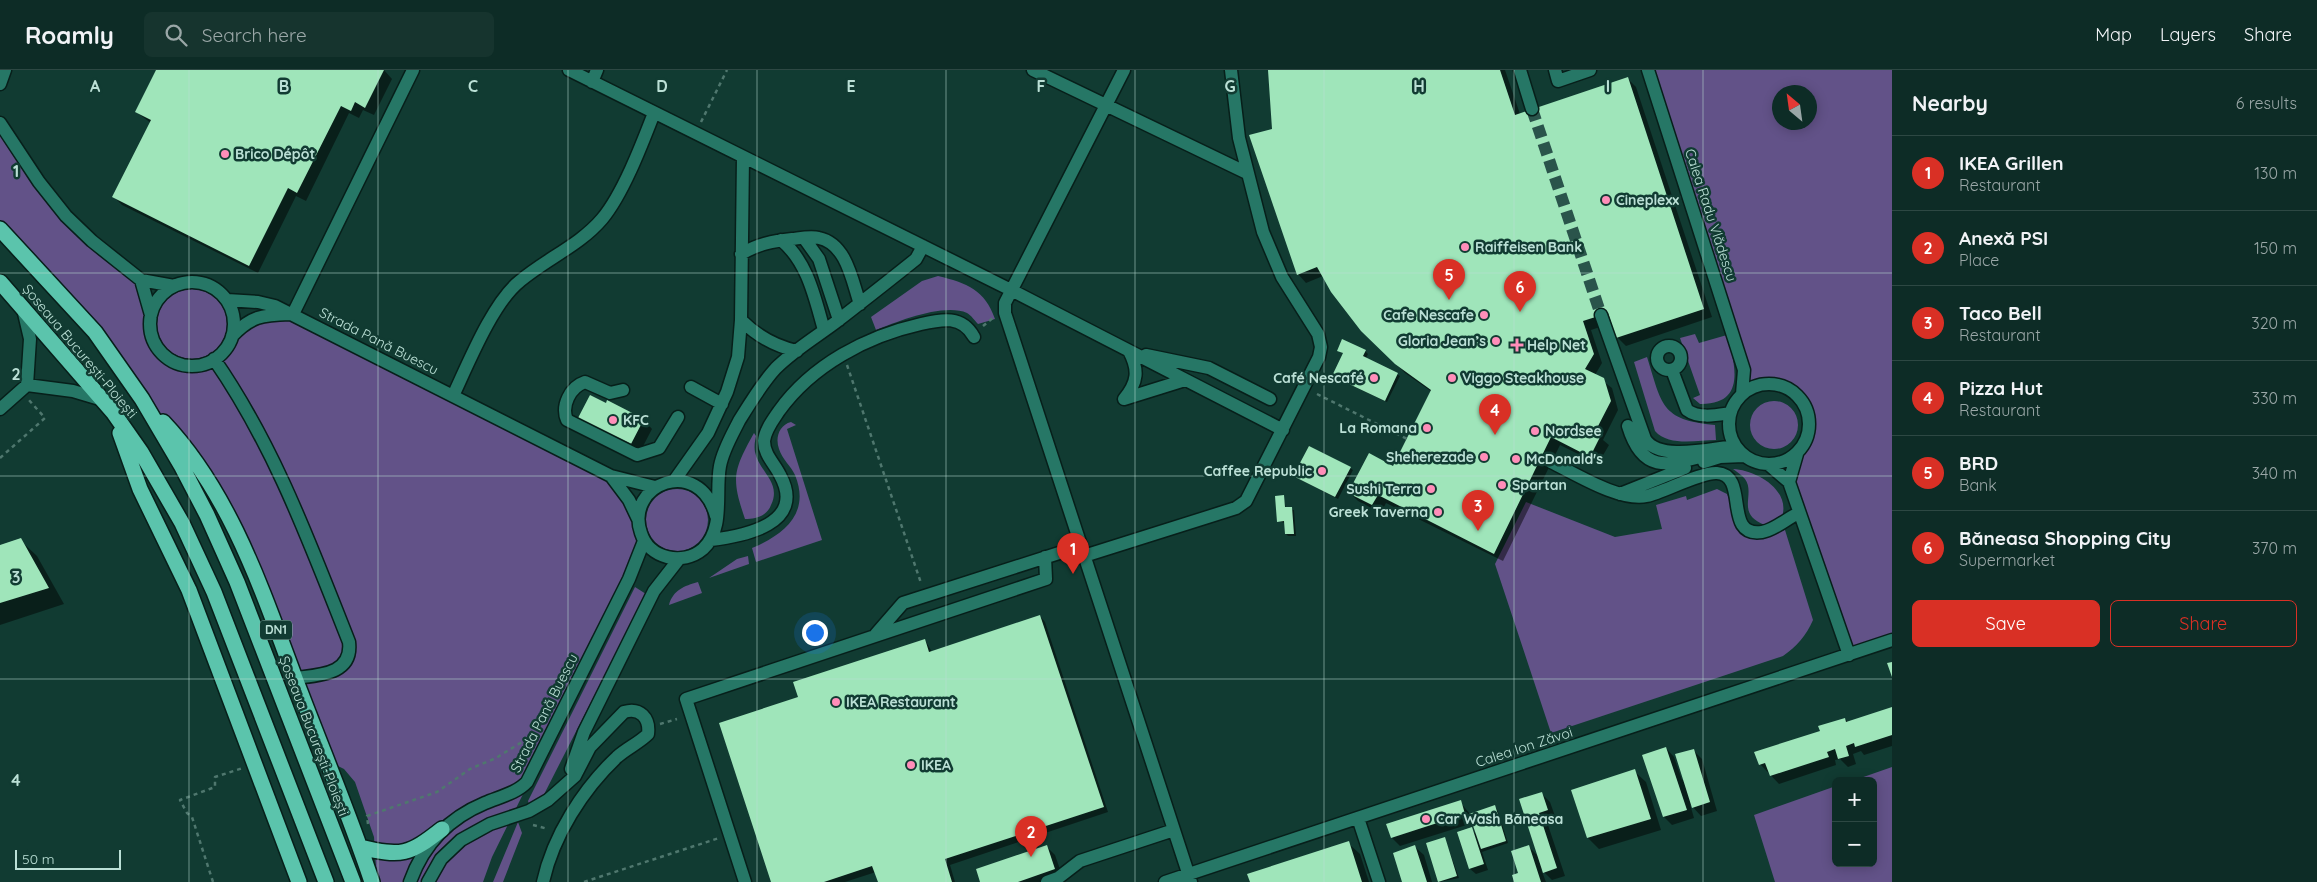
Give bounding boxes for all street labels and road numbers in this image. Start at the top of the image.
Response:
street label: Calea Radu Vlădescu [1681,146,1741,284]
street label: Șoseaua București-Ploiești [19,280,141,422]
street label: Strada Pană Buescu [317,303,441,379]
road number: DN1 [260,620,292,640]
street label: Strada Pană Buescu [506,651,582,775]
street label: Șoseaua București-Ploiești [275,654,353,818]
street label: Calea Ion Zăvoi [1473,723,1575,771]

